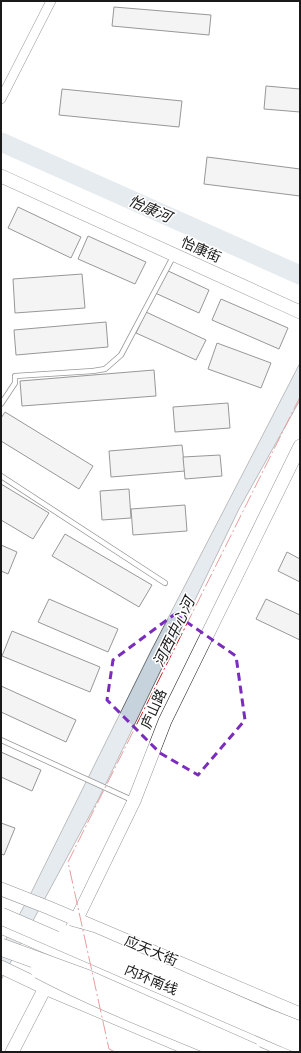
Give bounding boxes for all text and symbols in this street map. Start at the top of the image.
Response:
water label: 怡康河 [126,192,177,228]
street label: 怡康街 [178,234,224,266]
water label: 河西中心河 [149,592,200,670]
street label: 庐山路 [138,686,170,732]
street label: 应天大街 [122,932,180,970]
street label: 内环南线 [122,961,180,999]

